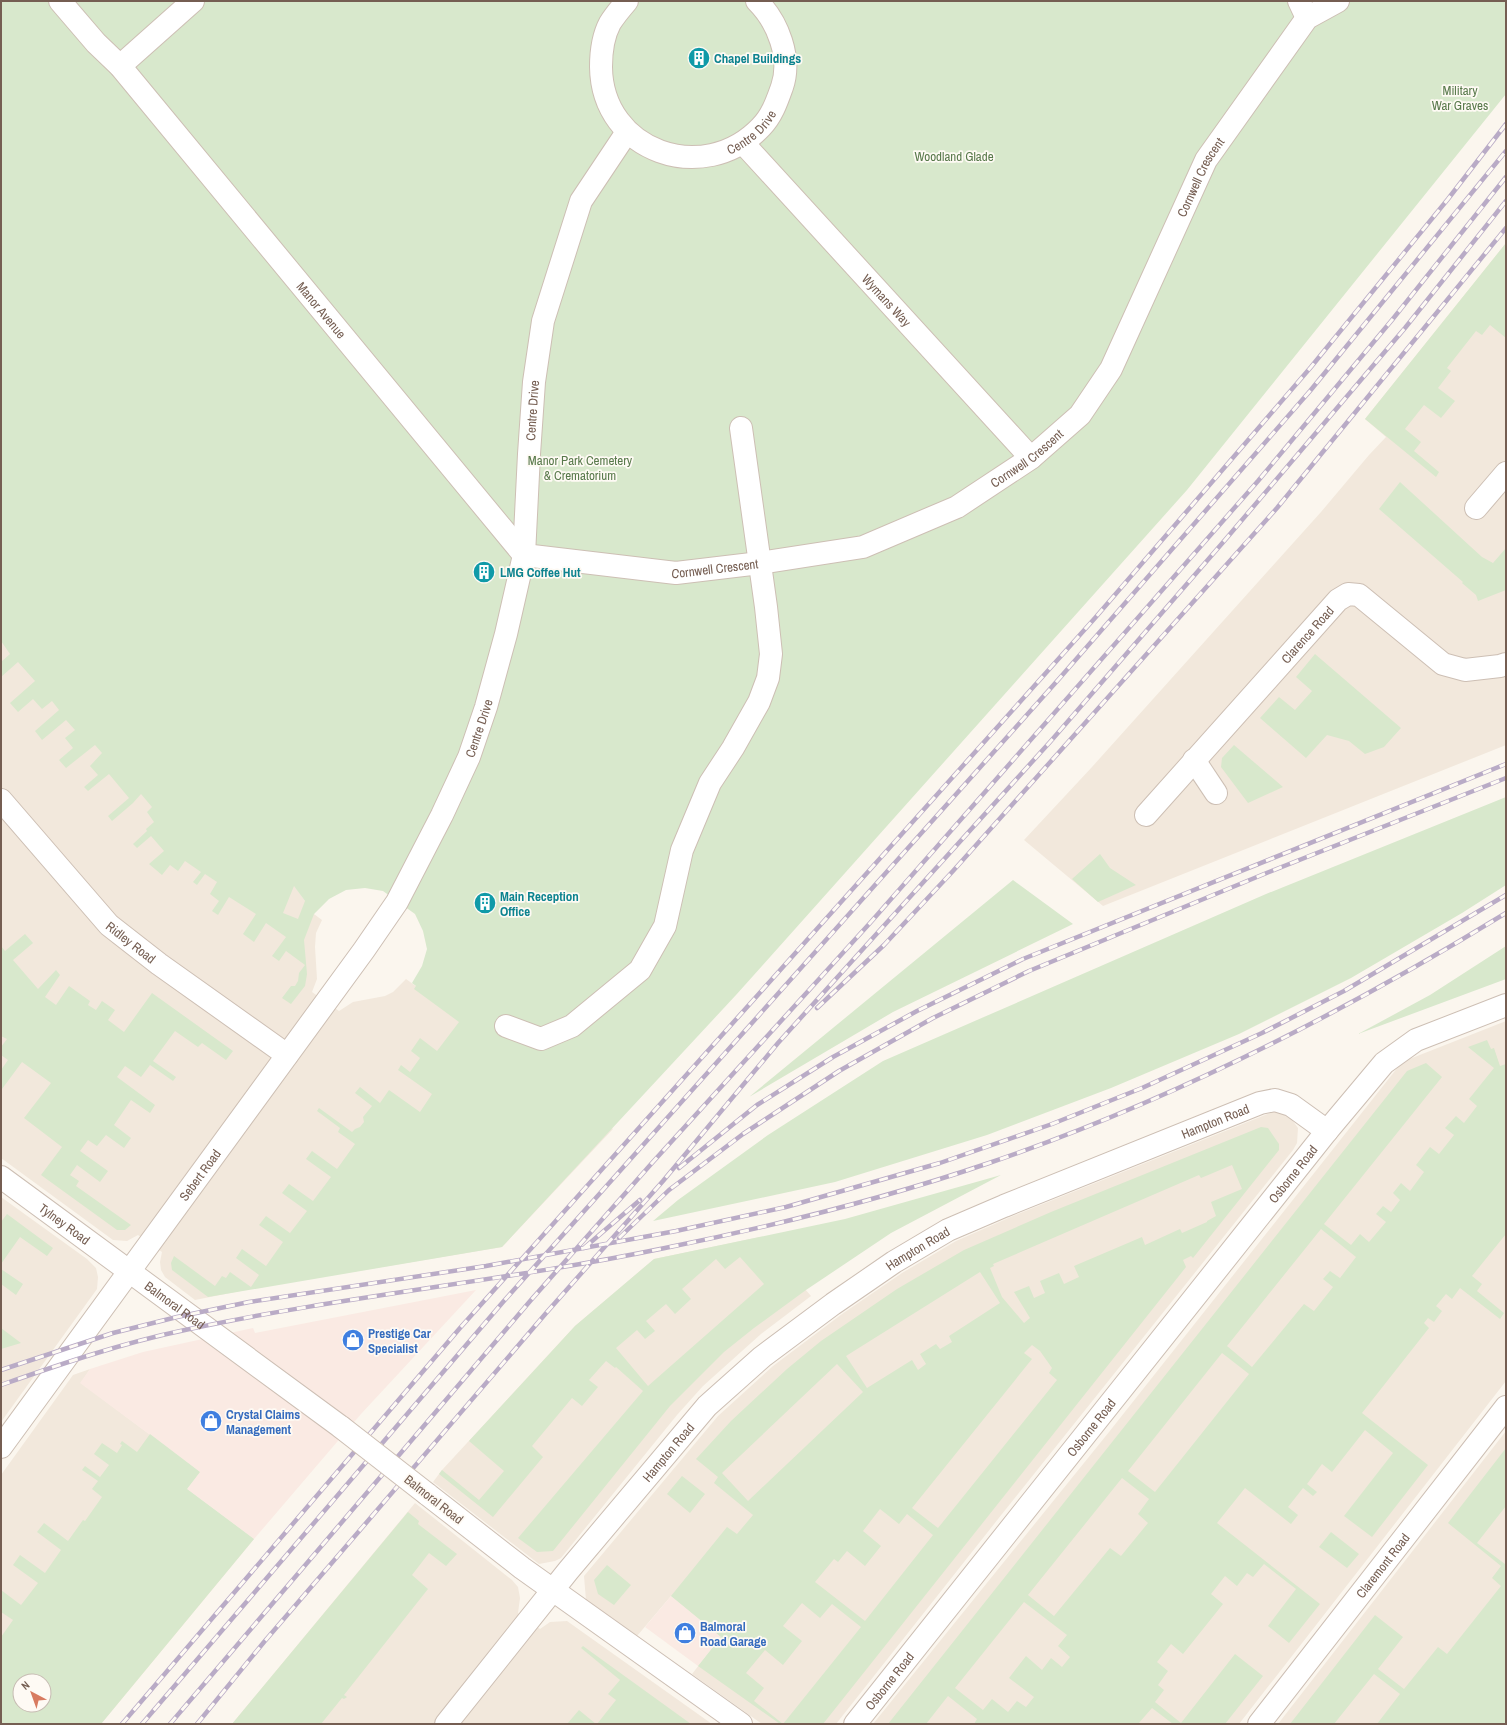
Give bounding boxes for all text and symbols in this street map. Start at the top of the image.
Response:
building icon: Chapel Buildings [686,45,712,71]
place label: Chapel Buildings [714,50,801,67]
park label: Military War Graves [1432,82,1488,114]
street label: Centre Drive [724,107,780,158]
street label: Cornwell Crescent [1173,134,1228,220]
park label: Woodland Glade [914,148,994,165]
street label: Wymans Way [858,271,915,331]
street label: Manor Avenue [293,278,350,342]
street label: Centre Drive [522,380,543,441]
street label: Cornwell Crescent [987,426,1067,492]
park label: Manor Park Cemetery & Crematorium [528,452,633,484]
street label: Cornwell Crescent [670,555,759,582]
building icon: LMG Coffee Hut [471,559,497,585]
place label: LMG Coffee Hut [500,564,581,581]
street label: Clarence Road [1278,603,1338,667]
street label: Centre Drive [461,697,497,760]
place label: Main Reception Office [500,888,579,920]
building icon: Main Reception Office [472,890,498,916]
street label: Ridley Road [102,918,159,967]
street label: Hampton Road [1179,1100,1252,1143]
street label: Osborne Road [1265,1142,1322,1207]
street label: Sebert Road [176,1146,225,1204]
street label: Tylney Road [35,1200,93,1249]
street label: Hampton Road [882,1223,953,1274]
street label: Balmoral Road [141,1278,208,1333]
place label: Prestige Car Specialist [368,1325,432,1357]
shop icon: Prestige Car Specialist [340,1327,366,1353]
street label: Osborne Road [1063,1395,1120,1460]
place label: Crystal Claims Management [226,1406,300,1438]
shop icon: Crystal Claims Management [198,1408,224,1434]
street label: Hampton Road [639,1420,698,1485]
street label: Balmoral Road [401,1471,467,1528]
street label: Claremont Road [1352,1530,1414,1602]
place label: Balmoral Road Garage [700,1618,766,1650]
shop icon: Balmoral Road Garage [672,1620,698,1646]
street label: Osborne Road [861,1649,918,1714]
north arrow [12,1673,52,1713]
text: N [18,1678,32,1693]

